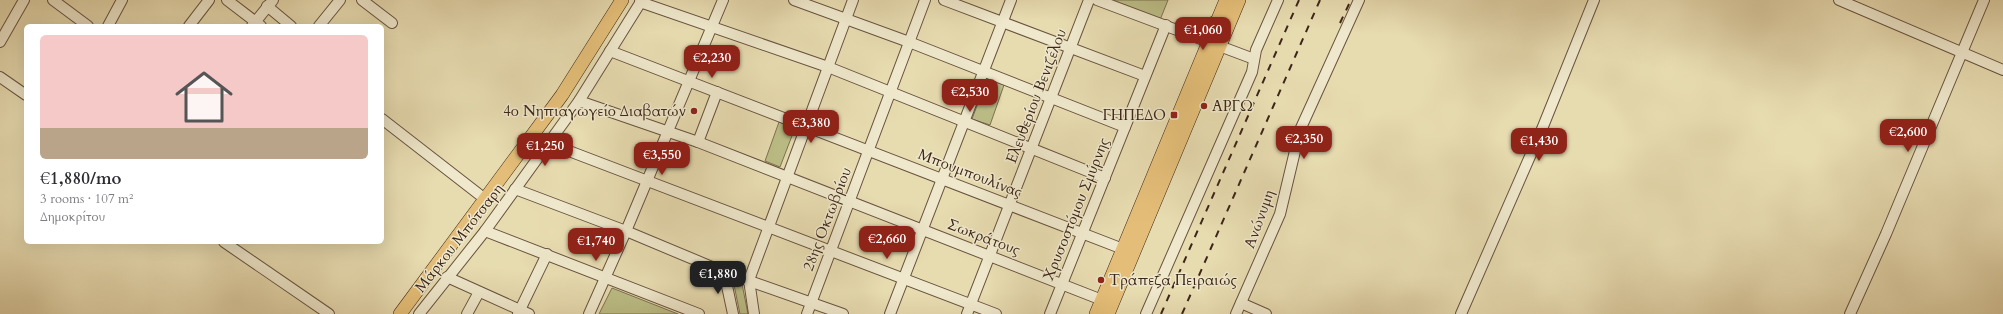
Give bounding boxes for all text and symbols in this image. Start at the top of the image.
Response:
pin: €1,060 [1170,17,1236,51]
text: €1,060 [1184,21,1222,39]
street label: Ελευθερίου Βενιζέλου [1001,26,1071,166]
pin: €2,230 [679,45,745,79]
text: €2,230 [693,49,731,67]
icon: home [168,61,240,133]
pin: €2,530 [937,79,1003,113]
text: €2,530 [951,83,989,101]
place label: ΑΡΓΩ [1212,96,1253,116]
place label: 4ο Νηπιαγωγείο Διαβατών [503,101,686,121]
marker: ΑΡΓΩ [1199,101,1209,111]
place label: ΓΗΠΕΔΟ [1102,105,1166,125]
marker: 4ο Νηπιαγωγείο Διαβατών [689,106,699,116]
pin: €3,380 [778,110,844,144]
marker: ΓΗΠΕΔΟ [1169,110,1179,120]
text: €3,380 [792,114,830,132]
pin: €2,600 [1875,119,1941,153]
text: €2,600 [1889,123,1927,141]
pin: €2,350 [1271,126,1337,160]
pin: €1,430 [1506,128,1572,162]
text: €2,350 [1285,130,1323,148]
text: €1,430 [1520,132,1558,150]
pin: €1,250 [512,133,578,167]
street label: Χρυσοστόμου Σμύρνης [1038,134,1114,283]
text: €1,250 [526,137,564,155]
pin: €3,550 [629,142,695,176]
street label: Μπουμπουλίνας [915,144,1025,202]
text: €3,550 [643,146,681,164]
street label: 28ης Οκτωβρίου [798,164,856,274]
text: €1,880/mo [40,167,122,190]
street label: Μάρκου Μπότσαρη [410,179,508,297]
street label: Ανώνυμη [1239,187,1279,251]
text: 3 rooms · 107 m² [40,190,133,208]
text: Δημοκρίτου [40,208,105,226]
street label: Σωκράτους [945,214,1024,260]
pin: €2,660 [854,226,920,260]
pin: €1,740 [563,228,629,262]
text: €2,660 [868,230,906,248]
text: €1,740 [577,232,615,250]
pin: €1,880 [685,261,751,295]
text: €1,880 [699,265,737,283]
place label: Τράπεζα Πειραιώς [1109,270,1237,290]
marker: Τράπεζα Πειραιώς [1096,275,1106,285]

